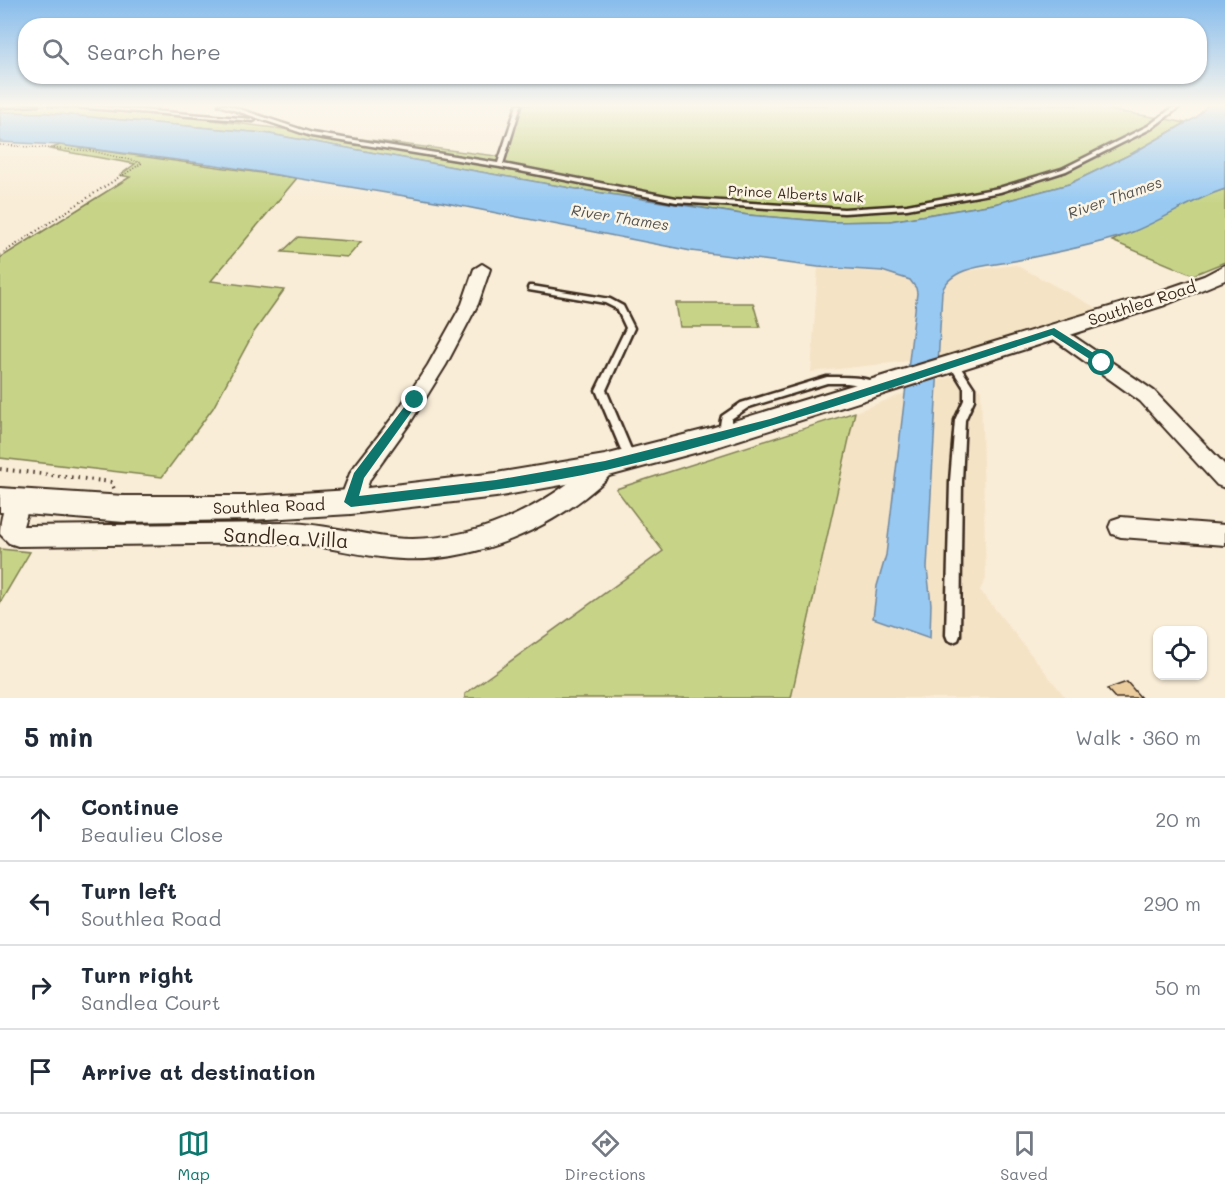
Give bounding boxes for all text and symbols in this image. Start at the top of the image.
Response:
search box [18,18,1207,84]
icon: search [39,35,72,68]
text: Search here [87,37,221,66]
water label: River Thames [1065,172,1164,223]
street label: Prince Alberts Walk [728,180,865,207]
water label: River Thames [570,199,670,235]
street label: Southlea Road [1085,275,1198,330]
route start [1088,349,1114,375]
route end [401,386,427,412]
street label: Southlea Road [213,493,325,518]
street label: Sandlea Villa [223,521,349,553]
map controls [1153,626,1207,680]
button: locate [1153,626,1207,680]
text: 5 min [24,720,93,754]
text: Walk · 360 m [1075,724,1201,750]
text: Continue [81,792,179,821]
icon: ahead [24,803,57,836]
text: 20 m [1155,806,1201,832]
text: Beaulieu Close [81,821,223,847]
text: Turn left [81,876,177,905]
icon: left [24,887,57,920]
text: 290 m [1143,890,1201,916]
text: Southlea Road [81,905,221,931]
text: Turn right [81,960,193,989]
icon: right [24,971,57,1004]
text: 50 m [1155,974,1201,1000]
text: Sandlea Court [81,989,221,1015]
icon: arrive [24,1055,57,1088]
text: Arrive at destination [81,1057,316,1086]
tab: Map [177,1127,210,1184]
tab: Directions [565,1127,646,1184]
tab: Saved [1000,1127,1048,1184]

